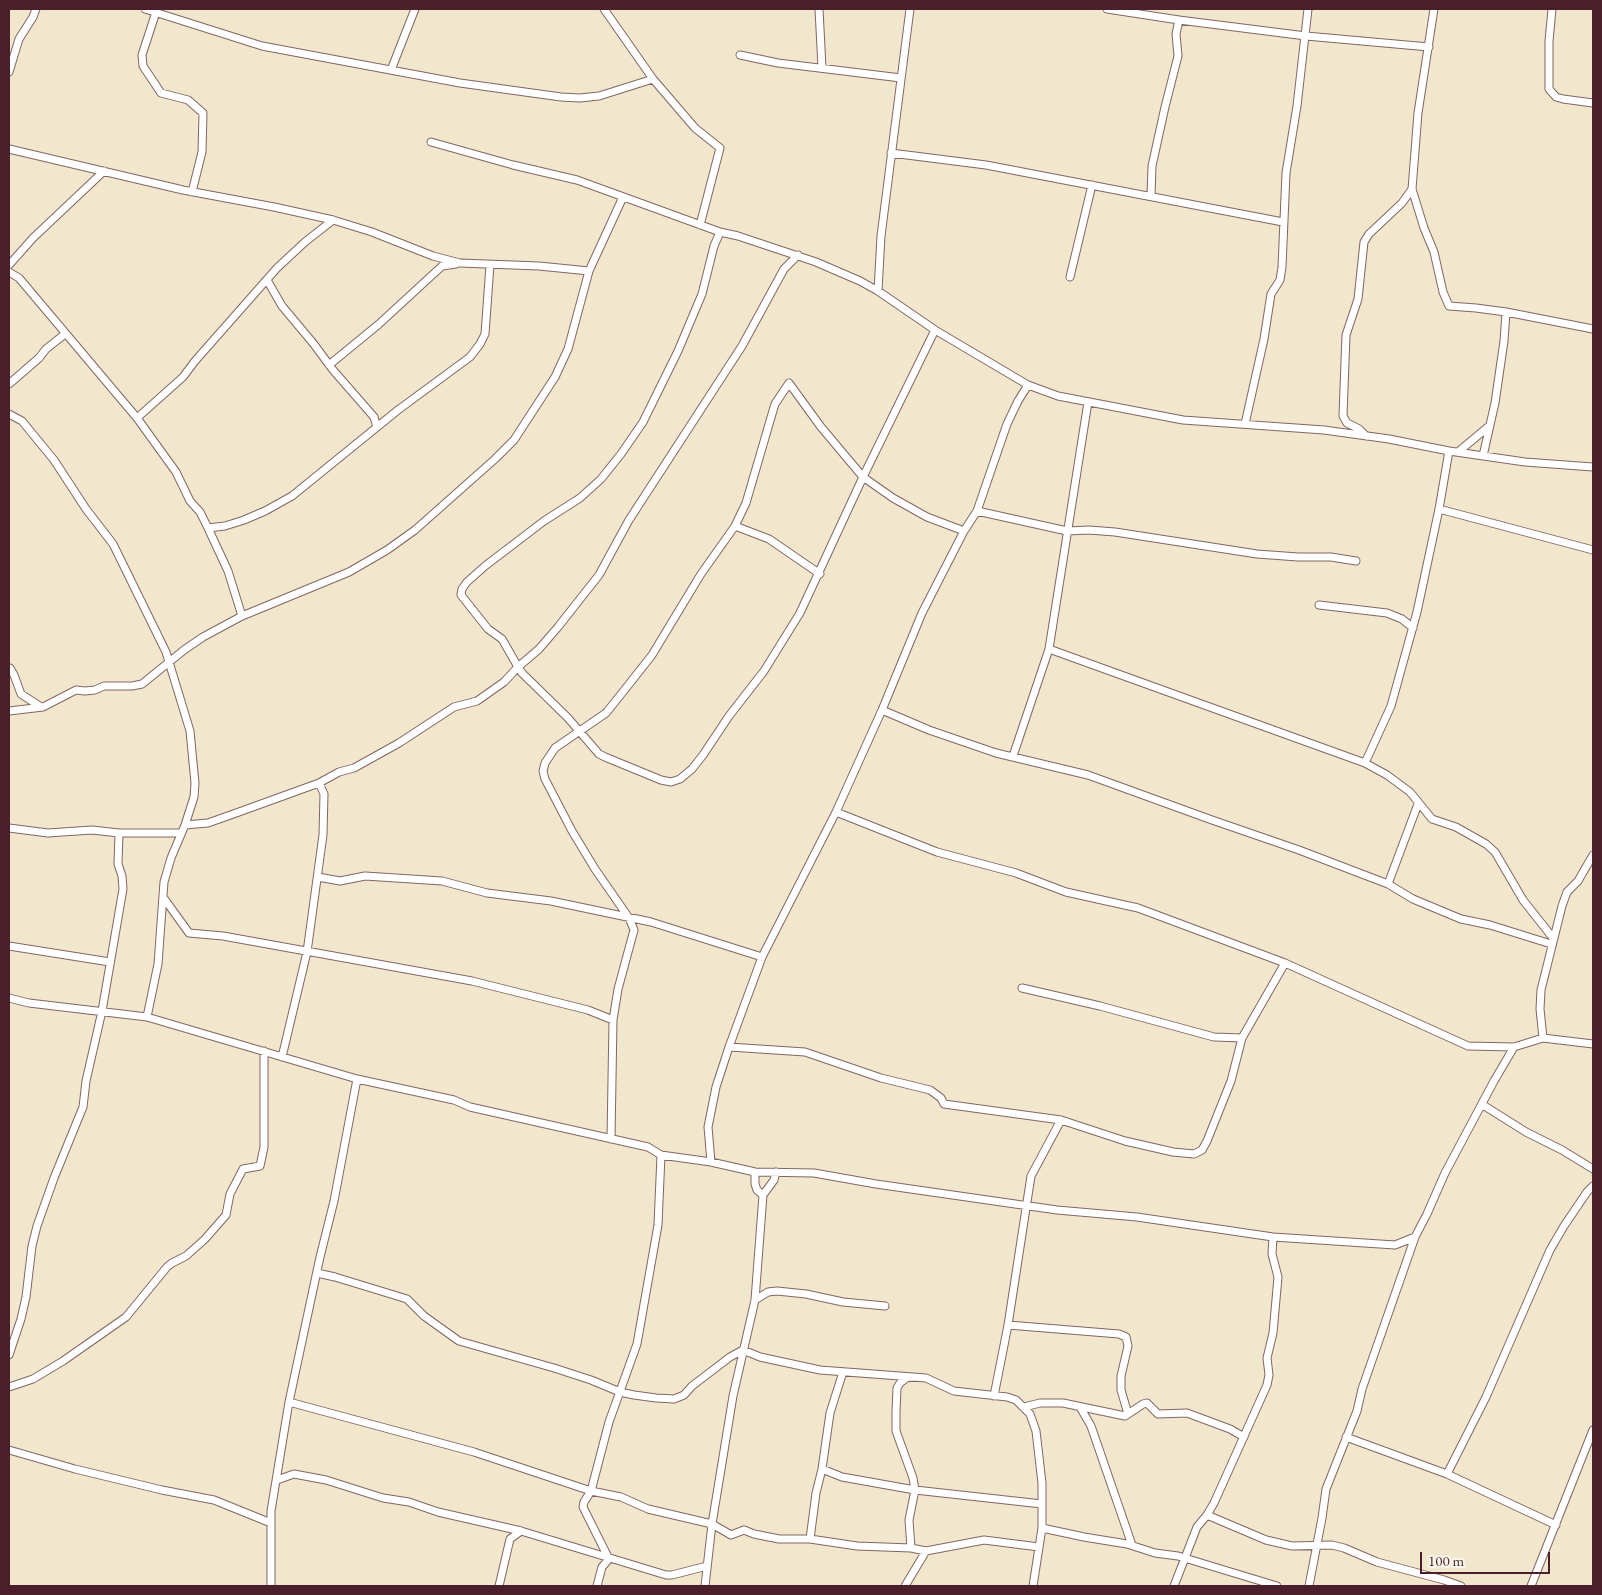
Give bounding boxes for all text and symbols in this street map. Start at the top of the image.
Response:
scale bar [1422,1542,1552,1574]
text: 100 m [1428,1551,1464,1570]

